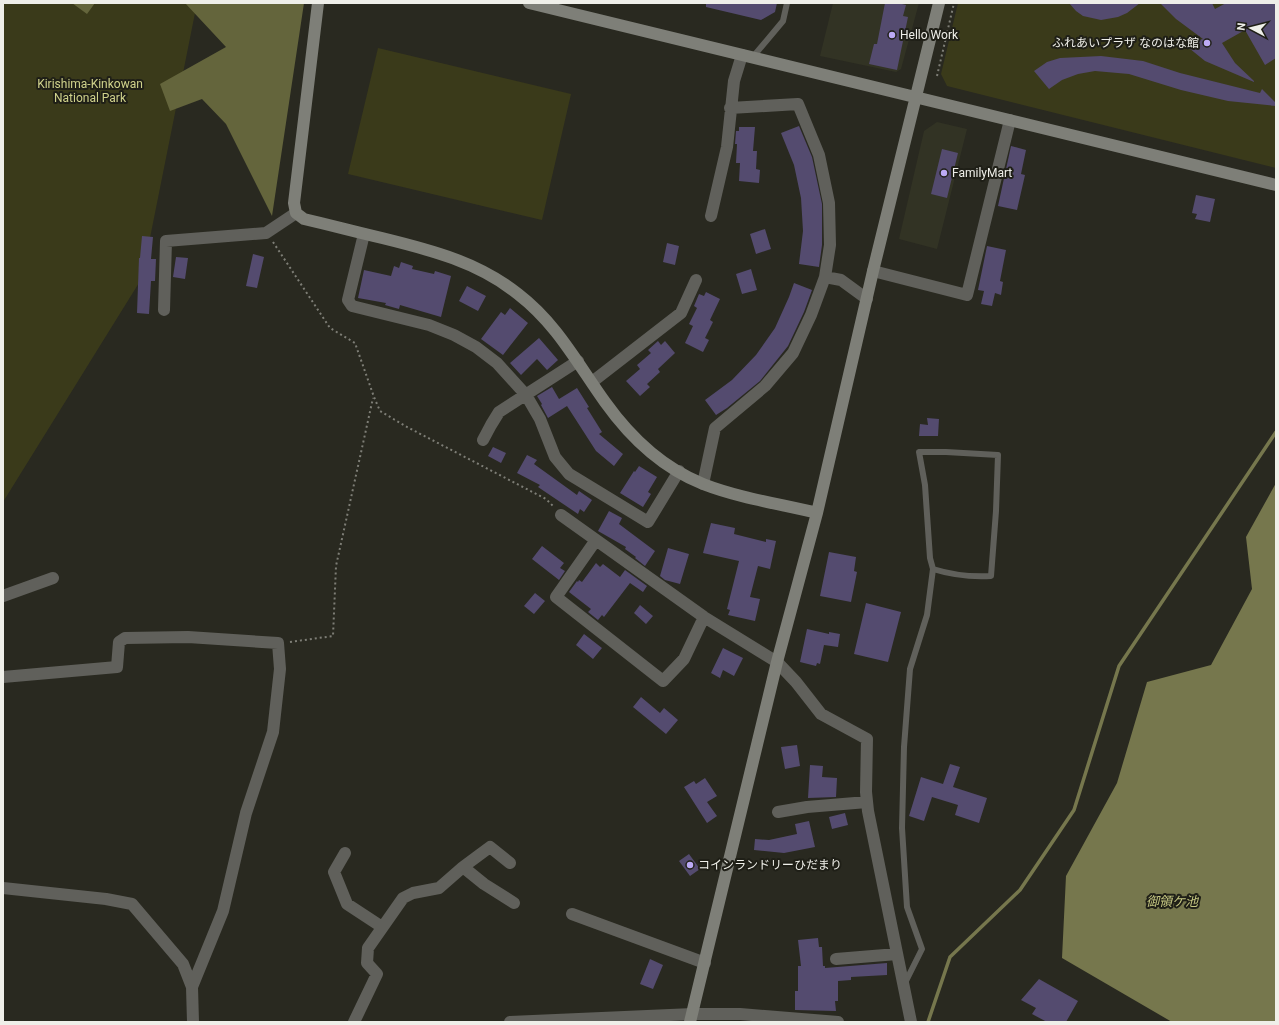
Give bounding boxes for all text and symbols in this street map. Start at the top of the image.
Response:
north arrow [1231,8,1271,48]
text: N [1235,22,1249,31]
place label: Hello Work [900,28,959,42]
marker: Hello Work [887,30,897,40]
place label: ふれあいプラザ なのはな館 [1052,36,1199,50]
marker: ふれあいプラザ なのはな館 [1202,38,1212,48]
park label: Kirishima-Kinkowan National Park [37,77,143,105]
place label: FamilyMart [952,166,1012,180]
marker: FamilyMart [939,168,949,178]
place label: コインランドリーひだまり [698,858,842,872]
marker: コインランドリーひだまり [685,860,695,870]
water label: 御領ケ池 [1146,894,1200,909]

